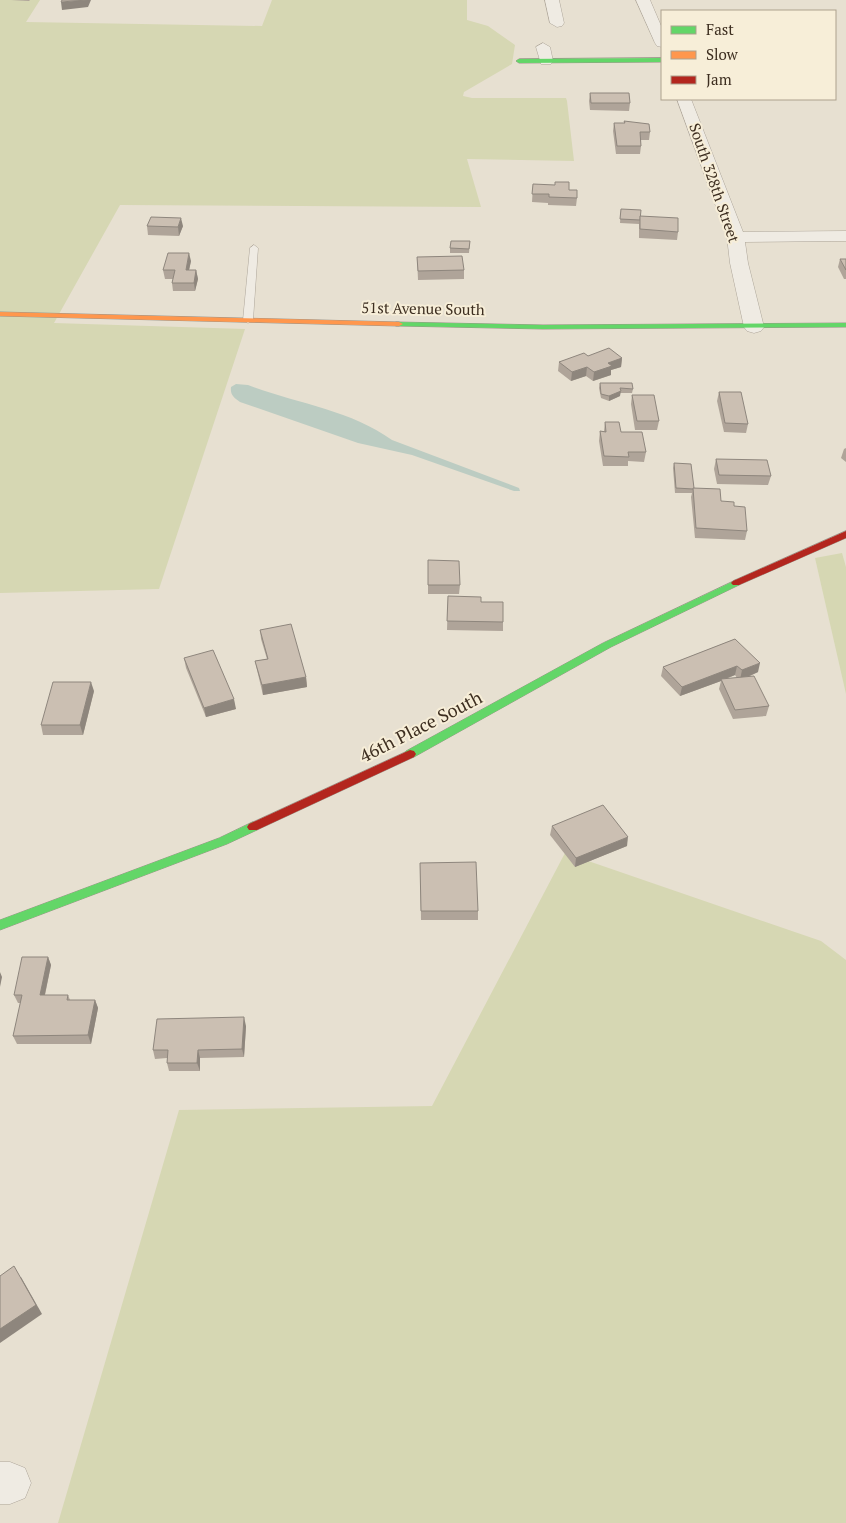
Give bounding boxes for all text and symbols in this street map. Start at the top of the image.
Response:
legend [661,10,836,100]
text: Fast [706,19,734,39]
text: Slow [706,44,739,64]
text: Jam [706,69,732,89]
street label: South 328th Street [685,120,745,245]
street label: 51st Avenue South [361,297,485,319]
street label: 46th Place South [355,685,486,767]

